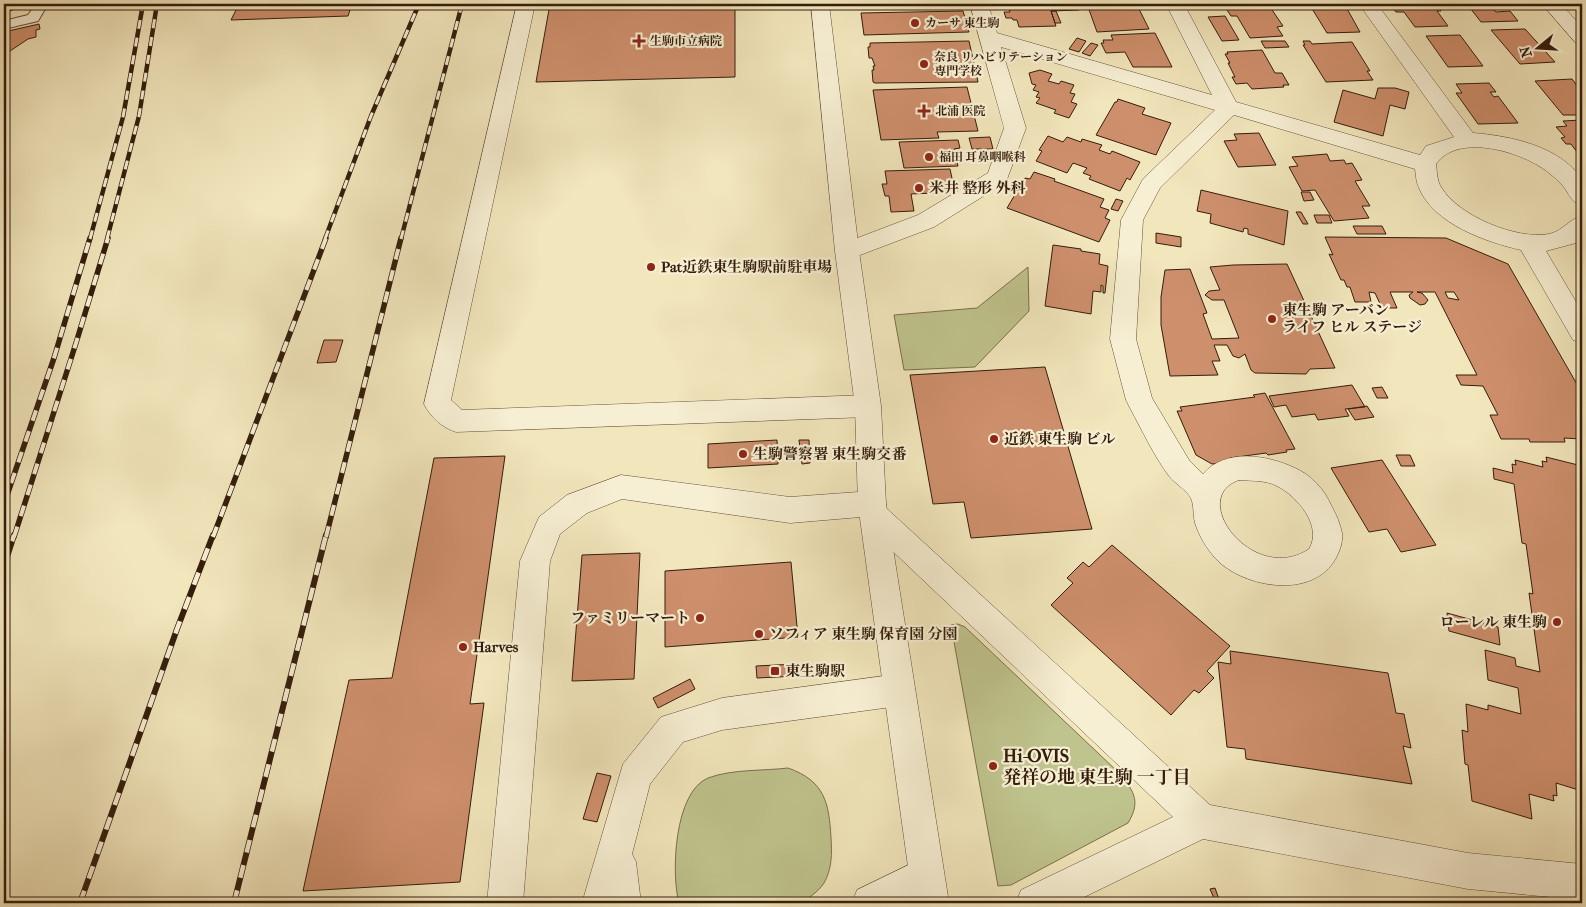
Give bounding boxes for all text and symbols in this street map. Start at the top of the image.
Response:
place label: カーサ 東生駒 [925,16,1000,30]
marker: カーサ 東生駒 [909,17,921,29]
north arrow [1514,22,1564,72]
marker: 生駒市立病院 [632,34,646,48]
place label: 生駒市立病院 [650,34,722,48]
text: N [1516,44,1536,60]
place label: 奈良 リハビリテーション 専門学校 [934,50,1068,78]
marker: 奈良 リハビリテーション 専門学校 [918,58,930,70]
marker: 北浦 医院 [917,104,931,118]
place label: 北浦 医院 [935,104,986,118]
place label: 福田 耳鼻咽喉科 [939,150,1027,164]
marker: 福田 耳鼻咽喉科 [923,151,935,163]
place label: 米井 整形 外科 [929,179,1025,197]
marker: 米井 整形 外科 [913,182,925,194]
place label: Pat近鉄東生駒駅前駐車場 [661,258,832,276]
marker: Pat近鉄東生駒駅前駐車場 [645,261,657,273]
place label: 東生駒 アーバン ライフ ヒル ステージ [1282,301,1422,336]
marker: 東生駒 アーバン ライフ ヒル ステージ [1266,313,1278,325]
place label: 近鉄 東生駒 ビル [1004,430,1115,448]
marker: 近鉄 東生駒 ビル [988,433,1000,445]
place label: 生駒警察署 東生駒交番 [753,445,907,463]
marker: 生駒警察署 東生駒交番 [737,448,749,460]
place label: ファミリーマート [570,609,690,627]
marker: ファミリーマート [694,612,706,624]
place label: ローレル 東生駒 [1439,613,1547,631]
marker: ローレル 東生駒 [1551,616,1563,628]
place label: ソフィア 東生駒 保育園 分園 [769,625,957,643]
marker: ソフィア 東生駒 保育園 分園 [753,628,765,640]
place label: Harves [473,638,519,656]
marker: Harves [457,641,469,653]
place label: 東生駒駅 [785,662,845,680]
marker: 東生駒駅 [769,665,781,677]
place label: Hi-OVIS 発祥の地 東生駒 一丁目 [1003,746,1191,788]
marker: Hi-OVIS 発祥の地 東生駒 一丁目 [987,760,999,772]

